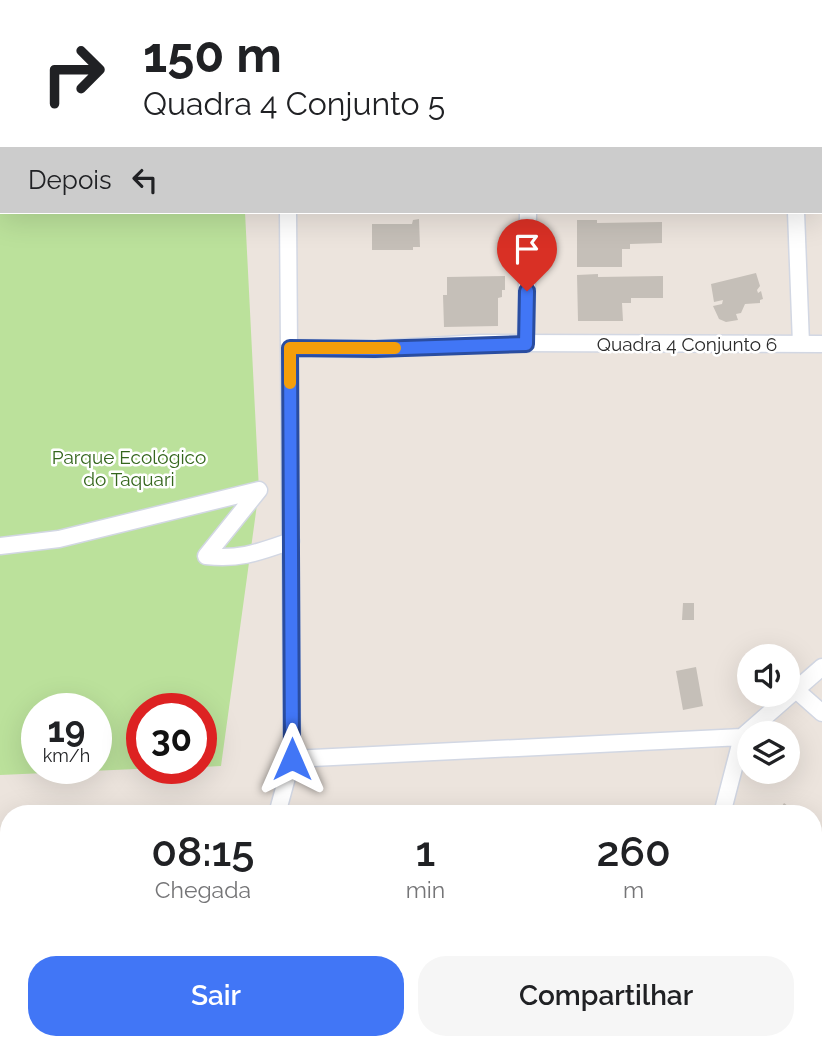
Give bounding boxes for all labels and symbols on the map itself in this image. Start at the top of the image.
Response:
pin [497,219,557,291]
street label: Quadra 4 Conjunto 6 [597,333,777,355]
park label: Parque Ecológico do Taquari [52,446,206,490]
speed limit sign: 30 [126,693,217,784]
position arrow [255,722,329,796]

